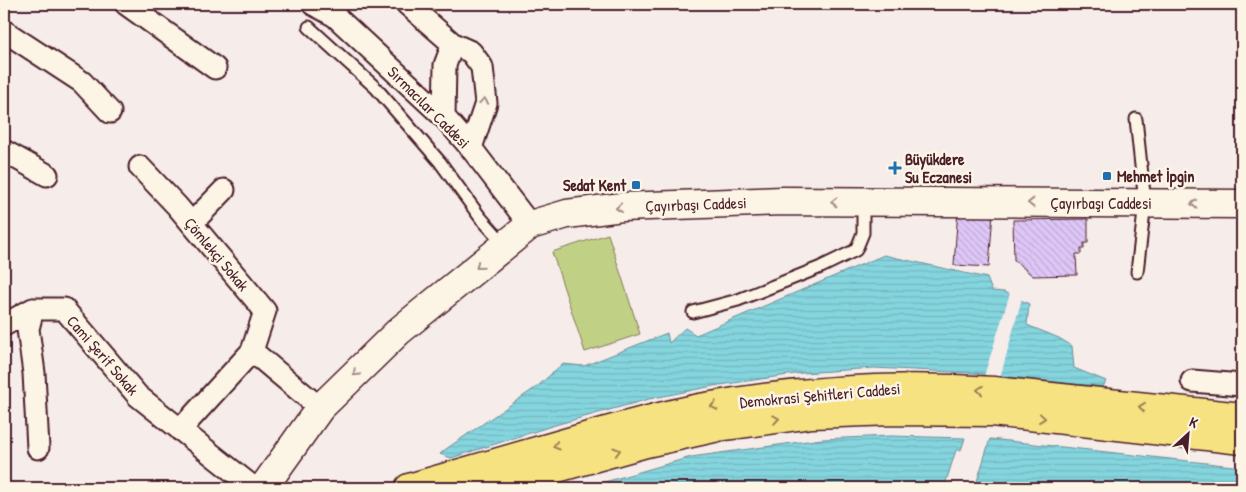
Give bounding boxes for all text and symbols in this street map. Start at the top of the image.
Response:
street label: Sırmacılar Caddesi [383,61,475,153]
one-way arrow [478,97,489,105]
place label: Büyükdere Su Eczanesi [905,148,972,188]
marker: Büyükdere Su Eczanesi [889,162,901,174]
place label: Mehmet İpgin [1117,165,1195,188]
marker: Mehmet İpgin [1101,170,1113,182]
place label: Sedat Kent [563,174,626,196]
marker: Sedat Kent [630,179,642,191]
street label: Çayırbaşı Caddesi [645,191,747,217]
street label: Çayırbaşı Caddesi [1050,192,1152,214]
one-way arrow [829,197,837,207]
one-way arrow [1027,198,1034,208]
one-way arrow [1189,199,1197,209]
one-way arrow [614,202,622,213]
street label: Çömlekçi Sokak [180,212,255,296]
one-way arrow [475,261,484,270]
street label: Cami Şerif Sokak [62,310,144,400]
one-way arrow [353,367,362,376]
street label: Demokrasi Şehitleri Caddesi [739,377,901,413]
one-way arrow [976,385,984,396]
one-way arrow [709,400,718,410]
one-way arrow [1137,401,1145,412]
north arrow [1164,410,1214,460]
one-way arrow [1039,412,1047,423]
text: K [1186,412,1202,432]
one-way arrow [772,414,780,425]
one-way arrow [552,440,561,450]
one-way arrow [612,447,620,457]

